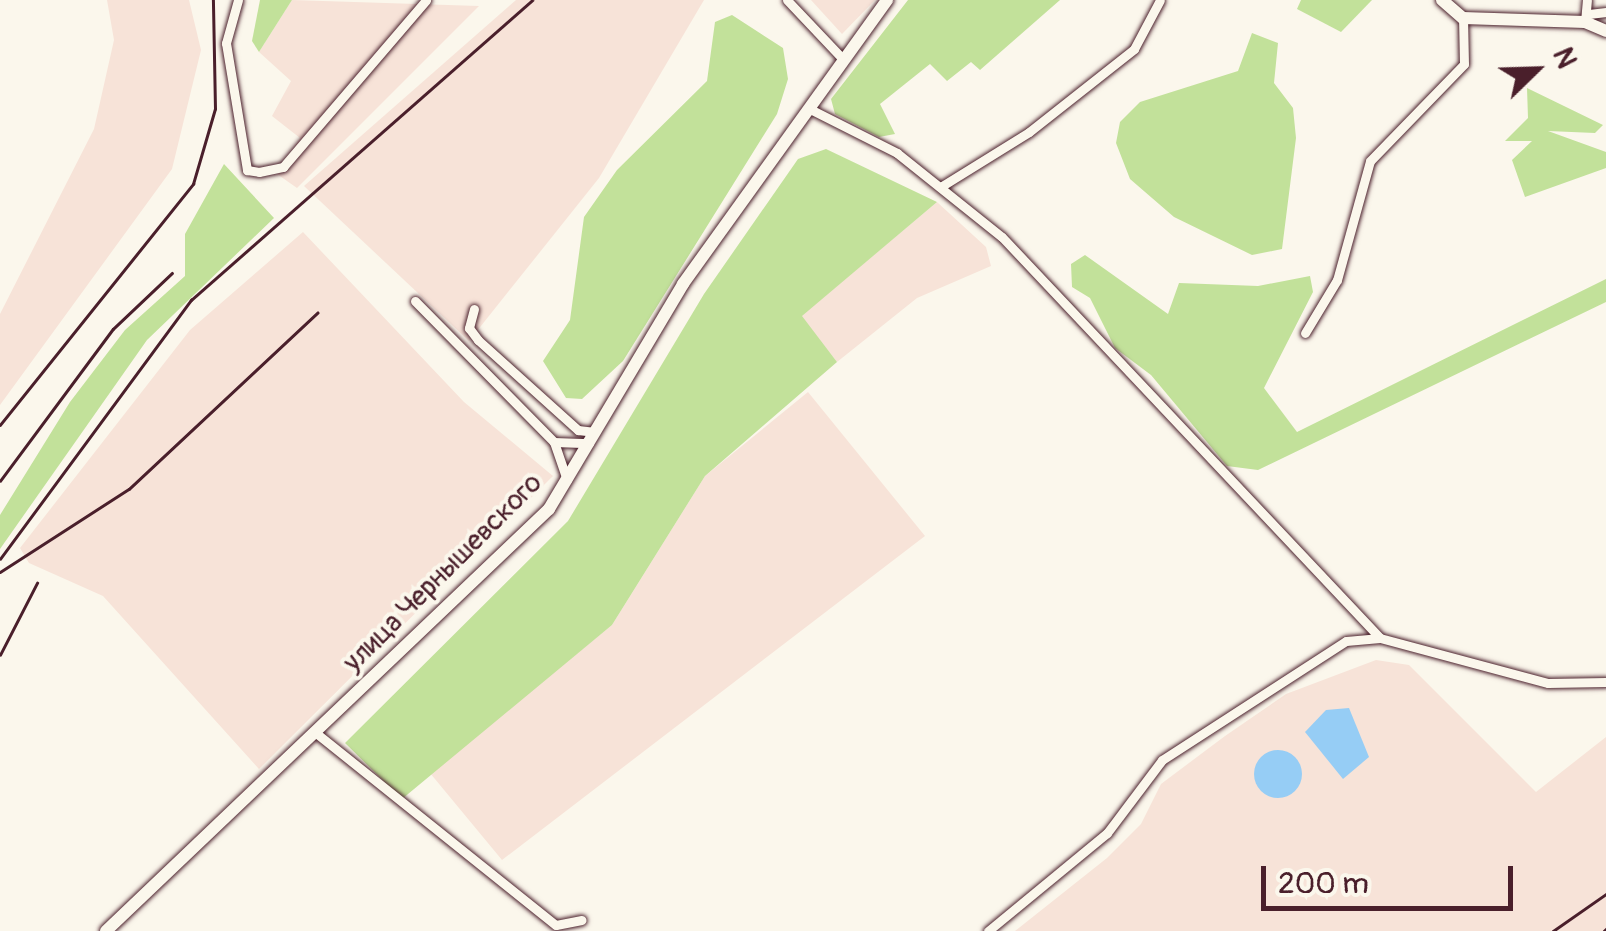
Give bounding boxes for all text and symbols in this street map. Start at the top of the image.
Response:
north arrow [1486,20,1586,120]
text: N [1544,43,1584,74]
street label: улица Чернышевского [337,467,549,679]
scale bar [1266,846,1518,908]
text: 200 m [1278,865,1369,902]

